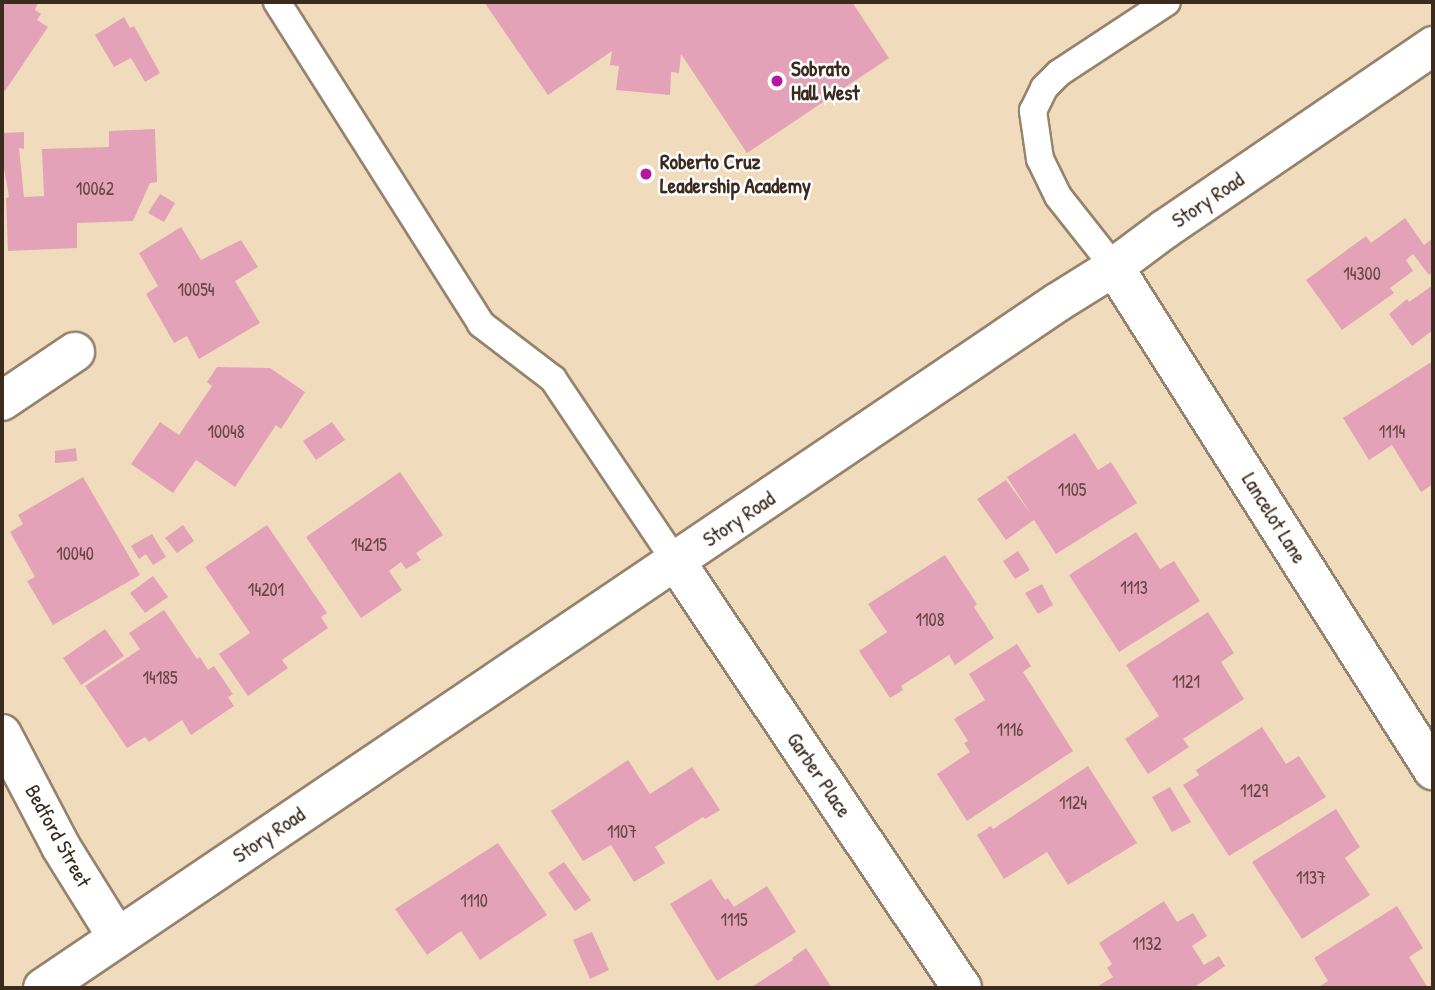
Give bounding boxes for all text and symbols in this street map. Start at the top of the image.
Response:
place label: Sobrato Hall West [791,56,860,106]
marker: Sobrato Hall West [769,73,785,89]
place label: Roberto Cruz Leadership Academy [660,149,811,199]
marker: Roberto Cruz Leadership Academy [638,166,654,182]
street label: Story Road [1167,167,1249,233]
house number: 10062 [76,178,114,200]
house number: 14300 [1343,263,1381,285]
house number: 10054 [177,279,215,301]
house number: 10048 [207,421,245,443]
house number: 1114 [1379,421,1405,443]
street label: Lancelot Lane [1236,468,1312,568]
house number: 1105 [1058,479,1086,501]
street label: Story Road [698,486,780,552]
house number: 14215 [351,534,387,556]
house number: 10040 [56,543,94,565]
house number: 1113 [1120,577,1148,599]
house number: 14201 [248,579,284,601]
house number: 1108 [916,609,944,631]
house number: 14185 [142,667,178,689]
house number: 1121 [1172,671,1200,693]
house number: 1116 [997,719,1023,741]
street label: Garber Place [782,728,856,822]
street label: Bedford Street [20,780,96,892]
house number: 1129 [1240,780,1268,802]
house number: 1124 [1059,792,1087,814]
street label: Story Road [228,802,310,868]
house number: 1107 [607,821,637,843]
house number: 1137 [1296,867,1326,889]
house number: 1110 [460,890,488,912]
house number: 1115 [720,909,748,931]
house number: 1132 [1132,933,1162,955]

